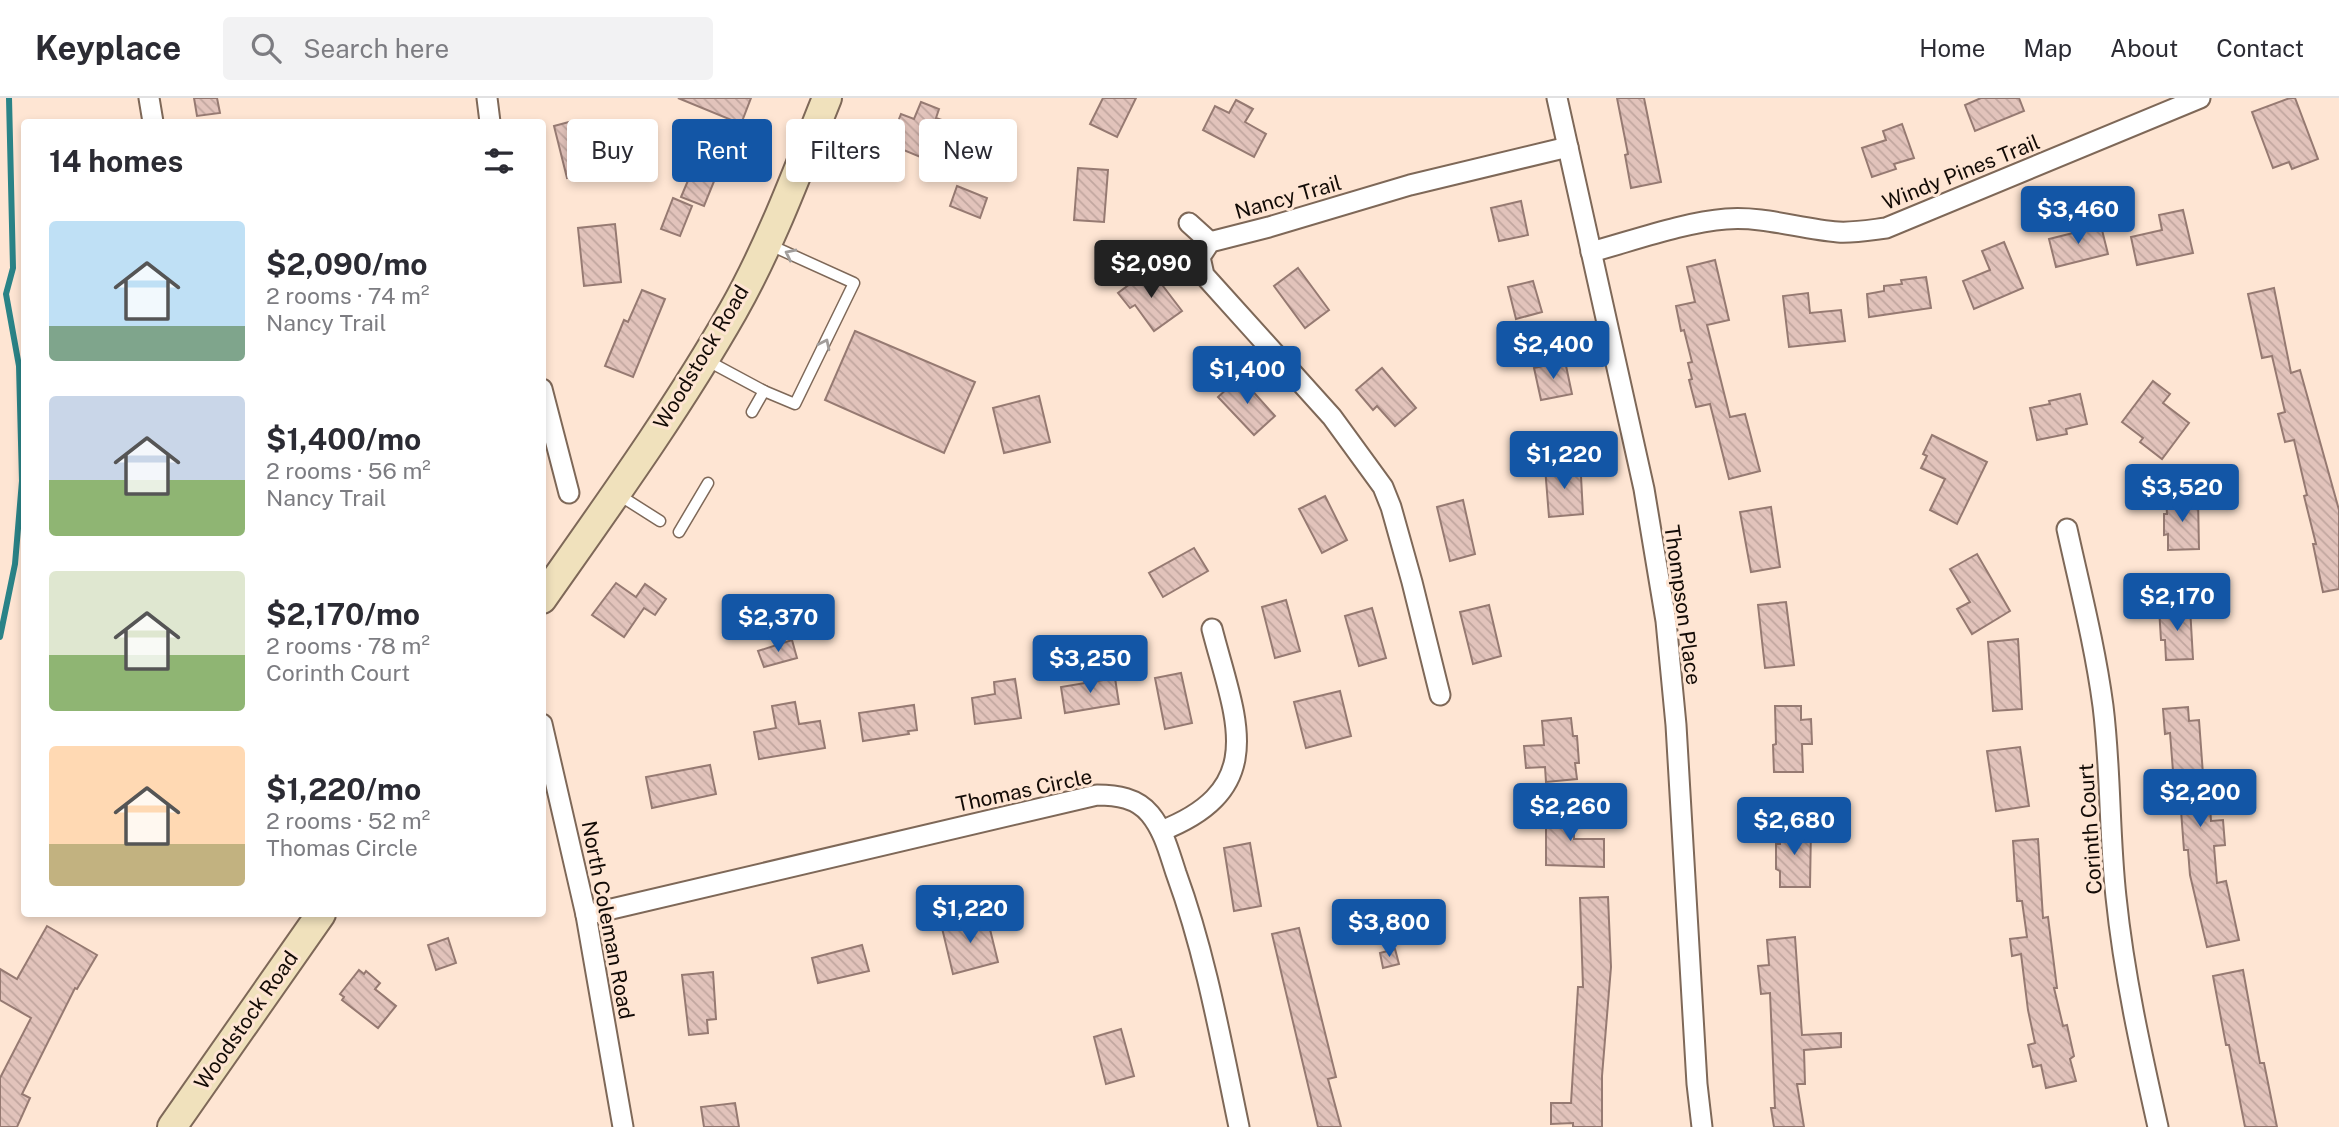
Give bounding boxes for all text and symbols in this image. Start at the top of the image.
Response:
search box [223,17,713,80]
text: Keyplace [35,29,181,67]
icon: search [247,29,285,67]
text: Search here [303,33,449,64]
text: Home [1919,34,1985,62]
text: Map [2023,34,2072,62]
text: About [2110,34,2178,62]
text: Contact [2216,34,2304,62]
chip: Buy [567,119,658,182]
chip: Rent [672,119,772,182]
chip: Filters [786,119,905,182]
chip: New [919,119,1017,182]
street label: Windy Pines Trail [1879,129,2043,215]
icon: filters [480,142,518,180]
text: 14 homes [49,143,183,179]
street label: Nancy Trail [1232,170,1344,224]
pin: $3,460 [2021,186,2135,246]
text: $3,460 [2037,195,2119,222]
pin: $2,090 [1094,240,1208,300]
text: $2,090/mo [266,246,428,282]
icon: home [105,249,189,333]
one-way arrow [785,249,797,263]
text: $2,090 [1110,249,1192,276]
street label: Woodstock Road [648,281,754,433]
text: 2 rooms · 74 m² [266,282,429,309]
text: Nancy Trail [266,309,386,336]
pin: $2,400 [1496,322,1610,381]
text: $2,400 [1512,330,1594,357]
one-way arrow [817,339,831,351]
pin: $1,400 [1190,346,1304,406]
text: $1,400 [1209,355,1285,382]
text: $1,400/mo [266,421,421,457]
icon: home [105,424,189,508]
pin: $1,220 [1507,432,1621,491]
text: $1,220 [1526,440,1602,467]
text: 2 rooms · 56 m² [266,457,431,484]
pin: $3,520 [2125,464,2239,524]
text: $3,520 [2141,473,2223,500]
text: Nancy Trail [266,484,386,511]
street label: Thompson Place [1659,523,1707,687]
pin: $2,170 [2120,574,2234,633]
text: $2,170 [2139,582,2215,609]
pin: $2,370 [721,594,835,654]
text: $2,170/mo [266,596,420,632]
icon: home [105,599,189,683]
text: $2,370 [738,603,818,630]
text: 2 rooms · 78 m² [266,632,430,659]
pin: $3,250 [1033,636,1147,695]
text: $3,250 [1049,644,1131,671]
text: Corinth Court [266,659,410,686]
street label: Thomas Circle [954,763,1094,817]
street label: Corinth Court [2073,763,2107,895]
pin: $2,200 [2143,770,2257,829]
text: $1,220/mo [266,771,421,807]
icon: home [105,774,189,858]
text: $2,200 [2159,778,2241,805]
pin: $2,260 [1513,784,1627,843]
text: $2,260 [1529,792,1611,819]
pin: $2,680 [1737,798,1851,857]
text: $2,680 [1753,806,1835,833]
text: 2 rooms · 52 m² [266,807,430,834]
street label: North Coleman Road [576,819,640,1021]
text: Thomas Circle [266,834,418,861]
pin: $1,220 [913,886,1027,945]
text: $1,220 [932,894,1008,921]
pin: $3,800 [1332,900,1446,959]
text: $3,800 [1348,908,1430,935]
street label: Woodstock Road [189,946,303,1094]

